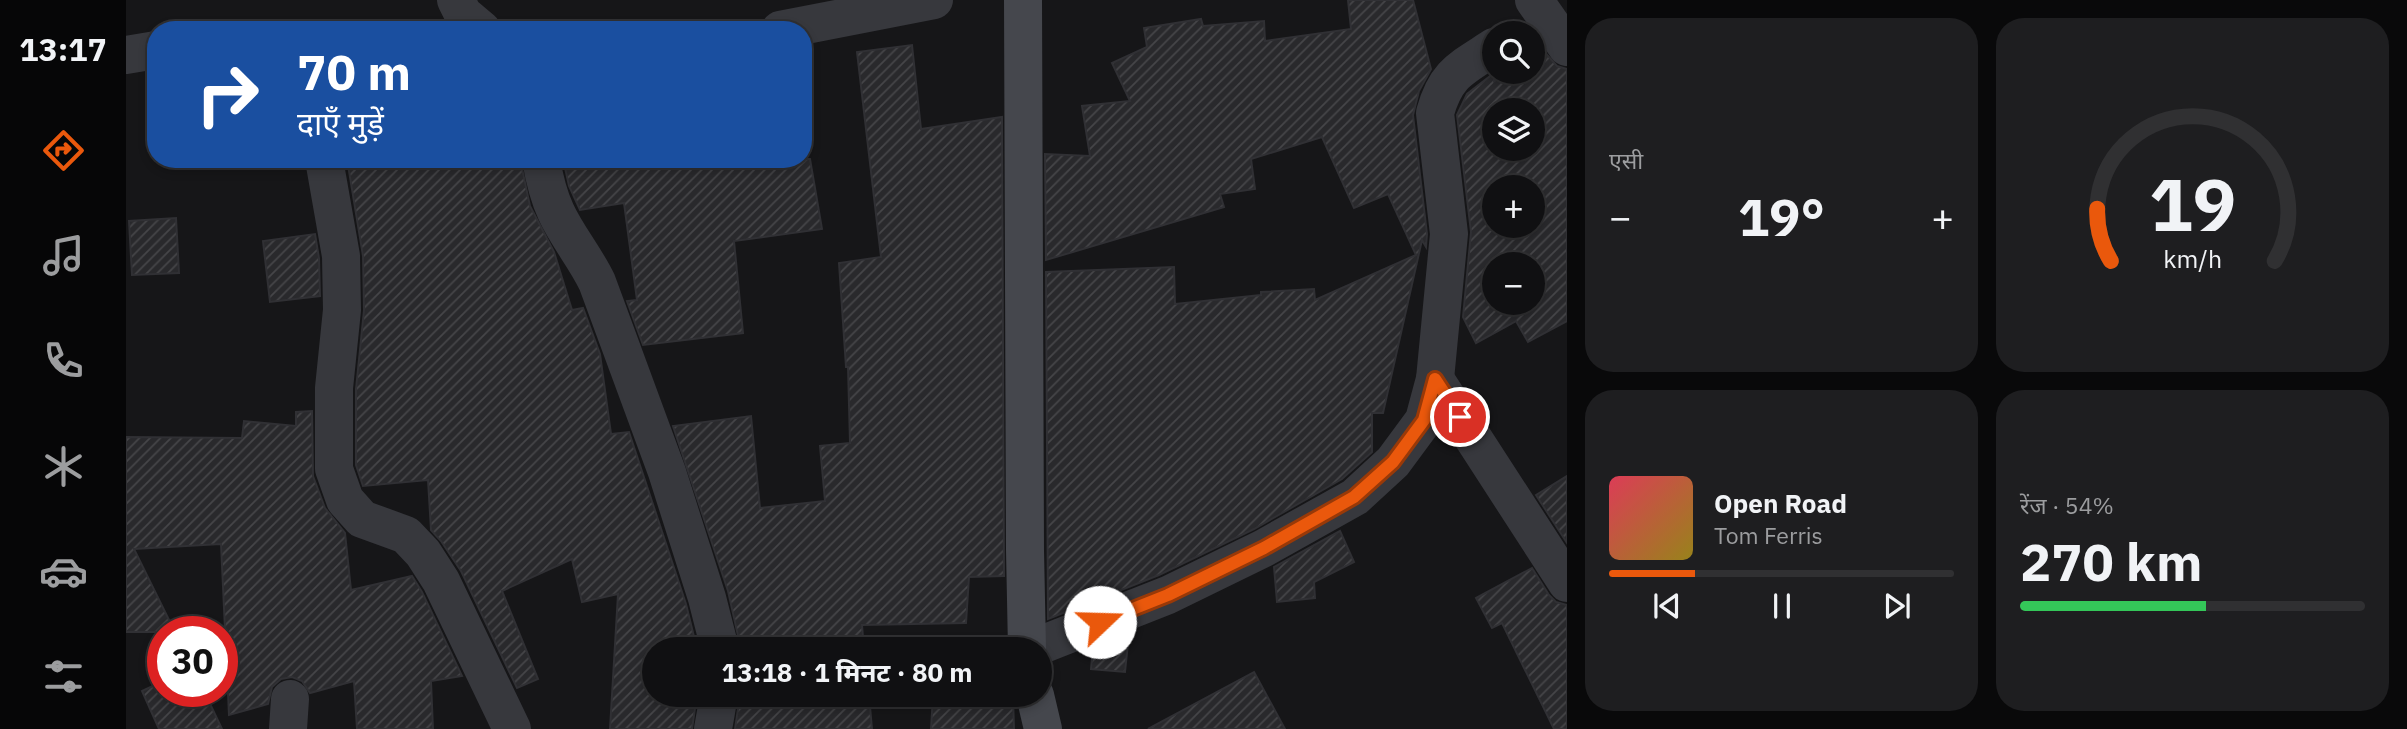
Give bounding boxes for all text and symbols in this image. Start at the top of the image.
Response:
map controls [1482,21,1545,315]
button: search [1482,21,1545,84]
text: 13:17 [19,28,107,70]
text: 70 m [297,40,411,103]
icon: right [182,49,273,140]
button: layers [1482,98,1545,161]
text: दाएँ मुड़ें [297,102,384,144]
icon: directions [39,126,88,175]
text: एसी [1609,145,1643,175]
text: 19 [2149,156,2236,251]
button: + [1482,175,1545,238]
text: 19° [1738,183,1825,250]
text: − [1609,192,1632,241]
text: + [1931,192,1954,241]
icon: music [39,231,88,280]
text: km/h [2163,242,2222,275]
button: − [1482,252,1545,315]
icon: phone [39,336,88,385]
pin [1430,387,1490,447]
icon: arrive [1441,398,1479,436]
icon: climate [39,442,88,491]
text: Open Road [1714,486,1847,520]
text: रेंज · 54% [2020,490,2114,520]
text: Tom Ferris [1714,520,1823,550]
text: 270 km [2020,528,2202,595]
icon: car [39,547,88,596]
position arrow [1063,585,1137,659]
icon: previous [1648,587,1686,625]
icon: pause [1763,587,1801,625]
icon: next [1878,587,1916,625]
speed limit sign: 30 [147,616,238,707]
icon: filters [39,652,88,701]
text: 13:18 · 1 मिनट · 80 m [721,655,973,689]

